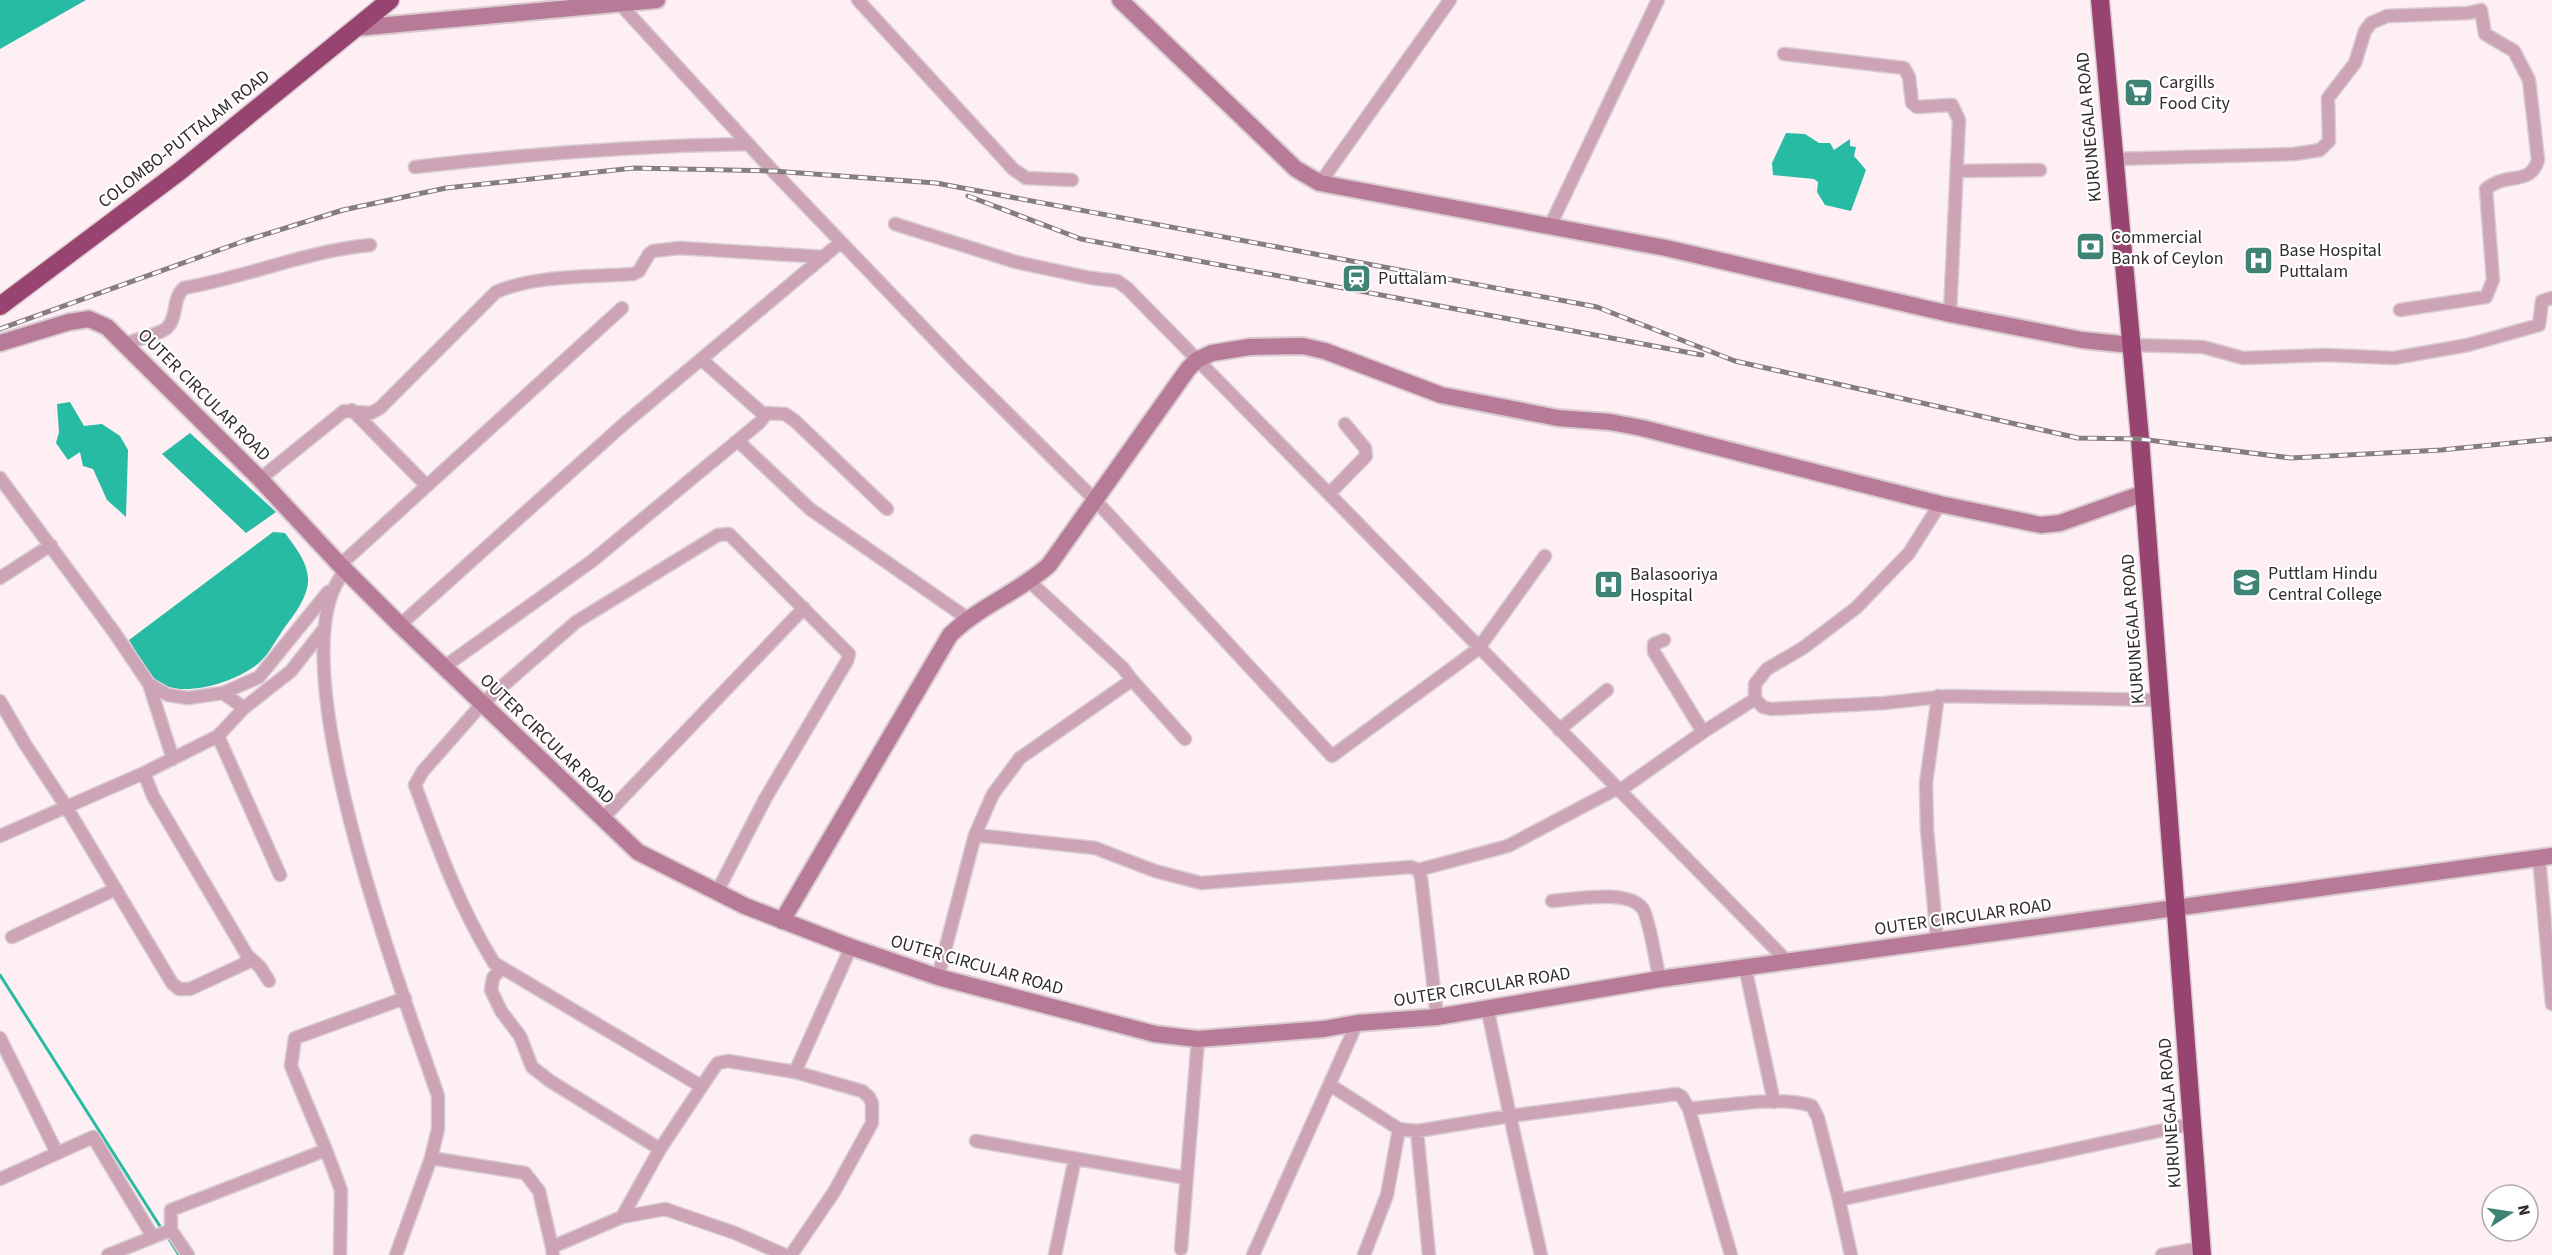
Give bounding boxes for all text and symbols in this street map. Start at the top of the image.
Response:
street label: KURUNEGALA ROAD [2070,51,2108,203]
street label: COLOMBO-PUTTALAM ROAD [93,64,275,214]
place label: Cargills Food City [2159,70,2231,116]
supermarket icon: Cargills Food City [2122,76,2154,108]
place label: Commercial Bank of Ceylon [2111,225,2223,271]
bank icon: Commercial Bank of Ceylon [2074,231,2106,263]
place label: Base Hospital Puttalam [2279,238,2382,284]
hospital icon: Base Hospital Puttalam [2242,244,2274,276]
station icon: Puttalam [1341,262,1373,294]
place label: Puttalam [1378,266,1447,291]
street label: OUTER CIRCULAR ROAD [132,323,276,467]
street label: KURUNEGALA ROAD [2115,553,2151,705]
place label: Puttlam Hindu Central College [2268,561,2382,607]
place label: Balasooriya Hospital [1630,562,1718,608]
school or university icon: Puttlam Hindu Central College [2231,567,2263,599]
hospital icon: Balasooriya Hospital [1593,568,1625,600]
street label: OUTER CIRCULAR ROAD [474,668,620,810]
street label: OUTER CIRCULAR ROAD [1873,892,2053,942]
street label: OUTER CIRCULAR ROAD [888,928,1066,1002]
street label: OUTER CIRCULAR ROAD [1392,961,1572,1013]
street label: KURUNEGALA ROAD [2152,1037,2188,1189]
north arrow [2480,1183,2540,1243]
text: N [2512,1203,2536,1218]

